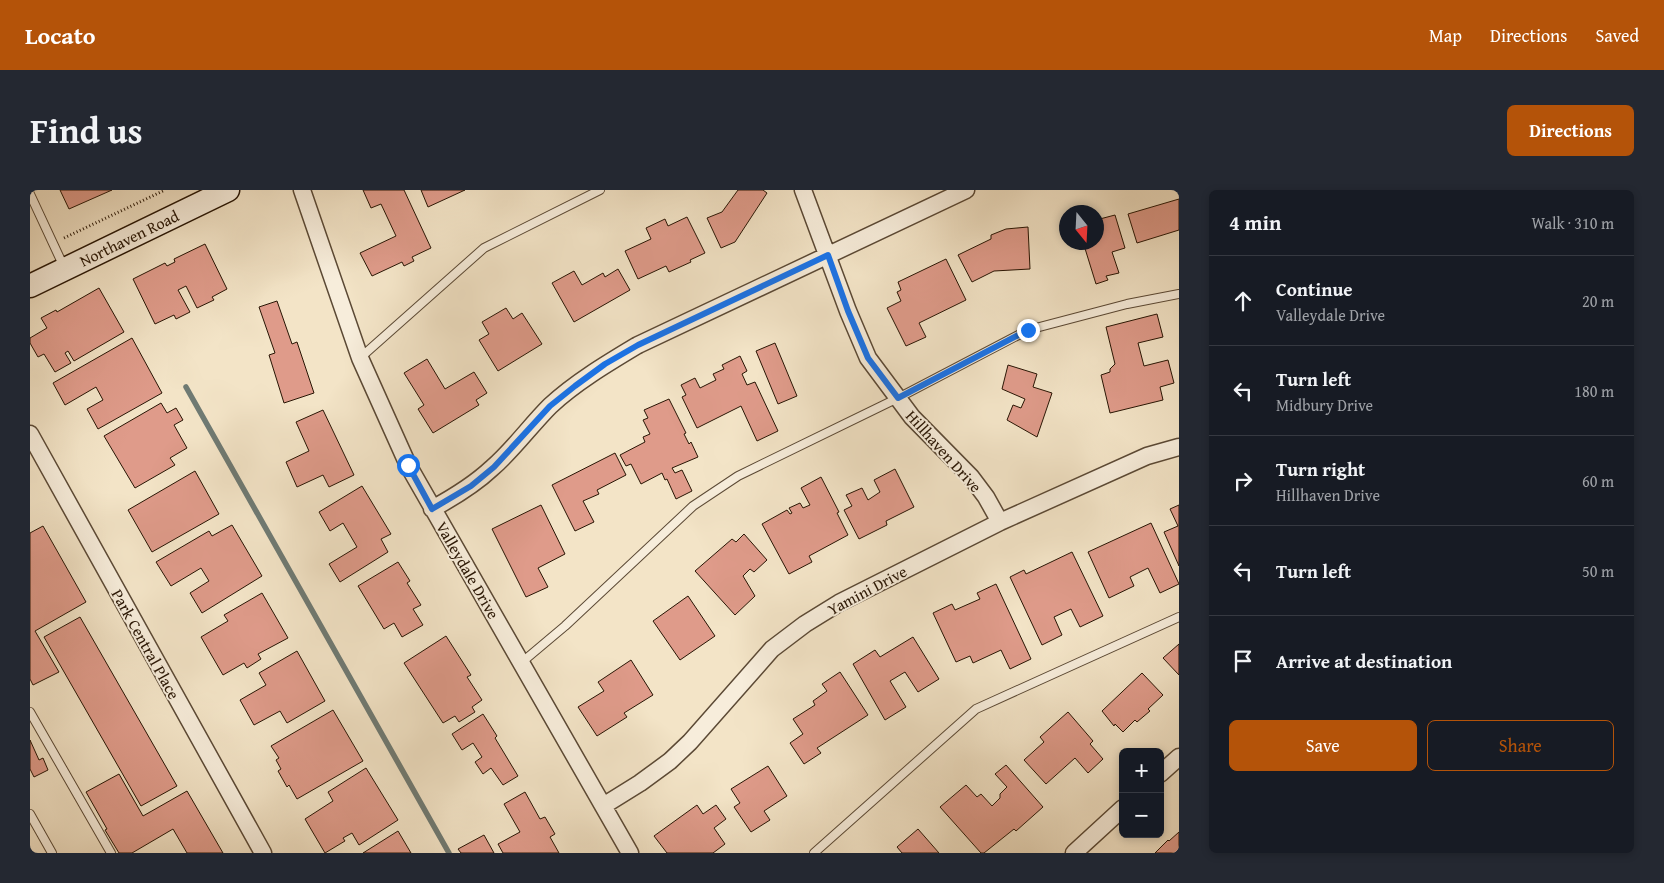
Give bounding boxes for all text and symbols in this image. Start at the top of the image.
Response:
text: Locato [25,18,96,53]
text: Map [1429,22,1462,49]
text: Directions [1490,22,1567,49]
text: Saved [1595,22,1639,49]
text: Find us [30,105,143,156]
button: Directions [1507,105,1634,156]
street label: Northaven Road [75,203,183,273]
north arrow [1059,205,1104,250]
text: 4 min [1229,207,1281,238]
text: Walk · 310 m [1531,211,1614,235]
text: Continue [1276,275,1353,303]
icon: ahead [1229,287,1257,315]
text: 20 m [1582,289,1614,313]
text: Valleydale Drive [1276,303,1385,327]
route end [1017,319,1040,342]
text: Turn left [1276,365,1351,393]
icon: left [1229,377,1257,405]
text: 180 m [1574,379,1614,403]
text: Midbury Drive [1276,393,1373,417]
street label: Hillhaven Drive [900,404,988,498]
route start [397,454,420,477]
text: Turn right [1276,455,1365,483]
icon: right [1229,467,1257,495]
text: 60 m [1582,469,1614,493]
text: Hillhaven Drive [1276,483,1380,507]
street label: Valleydale Drive [430,517,506,623]
icon: left [1229,557,1257,585]
text: Turn left [1276,557,1351,585]
street label: Yamini Drive [823,559,911,621]
text: 50 m [1582,559,1614,583]
street label: Park Central Place [106,585,186,703]
icon: arrive [1229,647,1257,675]
text: Arrive at destination [1276,647,1452,675]
button: Save [1229,720,1417,771]
button: Share [1427,720,1614,771]
map controls [1119,748,1164,838]
button: + [1119,748,1164,793]
button: − [1119,793,1164,838]

